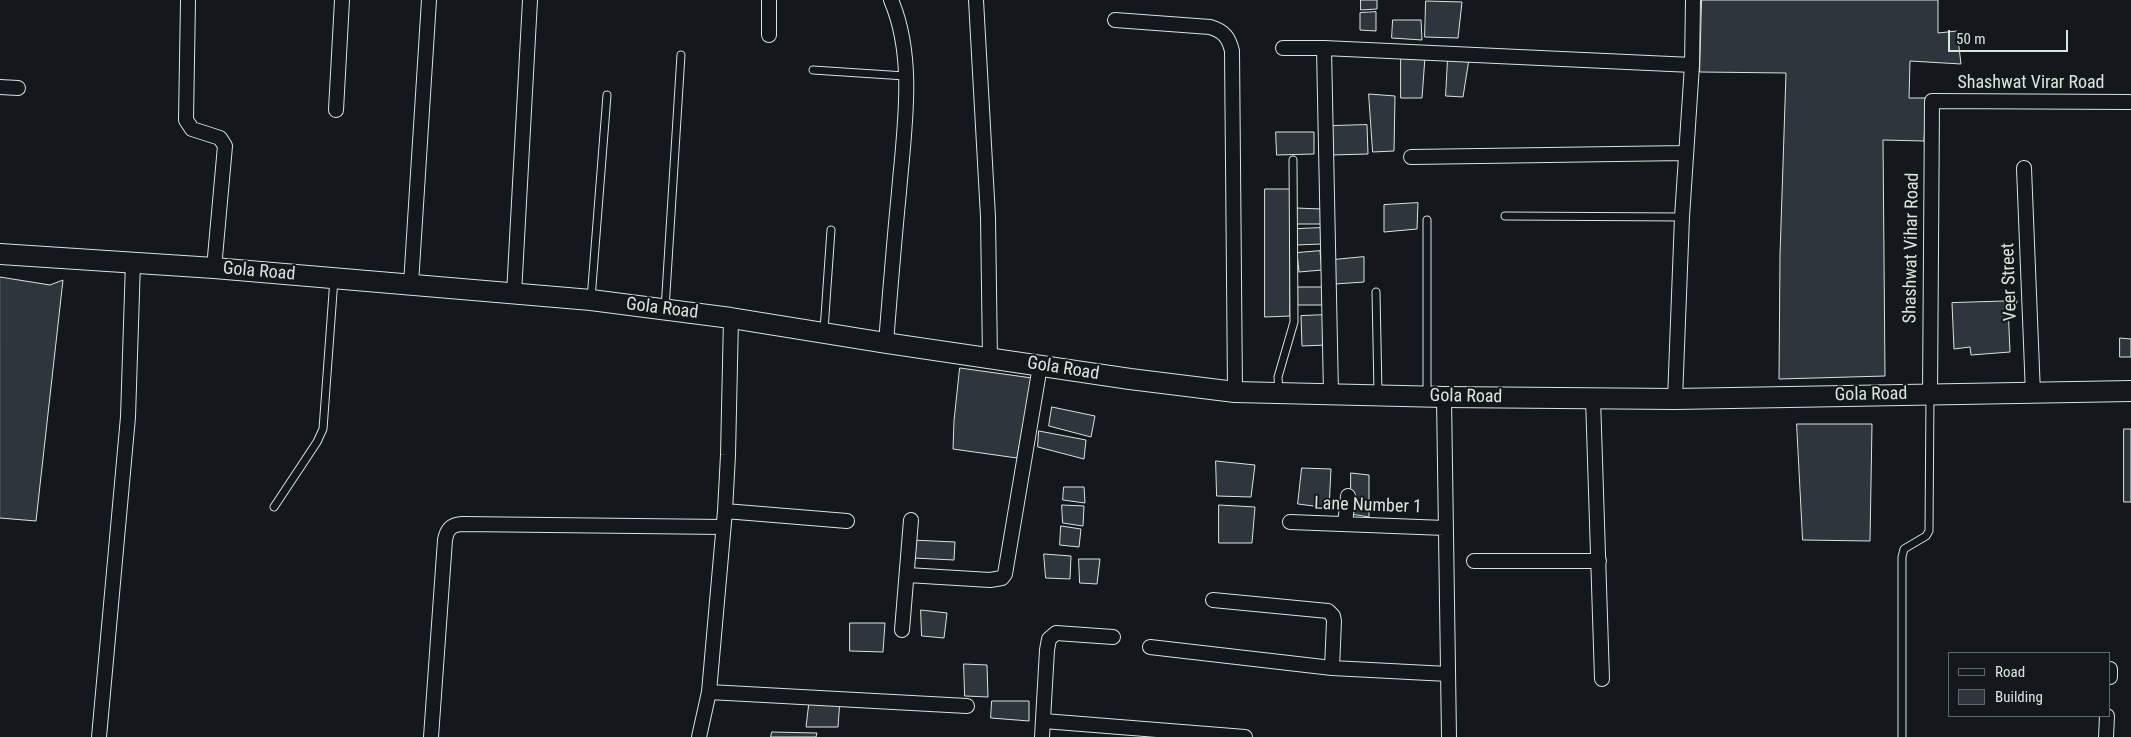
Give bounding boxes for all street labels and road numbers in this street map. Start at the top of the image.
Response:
street label: Shashwat Virar Road [1957,72,2105,94]
street label: Shashwat Vihar Road [1900,173,1924,323]
street label: Veer Street [1998,242,2022,322]
street label: Gola Road [222,258,296,286]
street label: Gola Road [625,294,699,324]
street label: Gola Road [1025,353,1101,385]
street label: Gola Road [1834,384,1908,406]
street label: Gola Road [1429,386,1503,408]
street label: Lane Number 1 [1314,493,1422,519]

